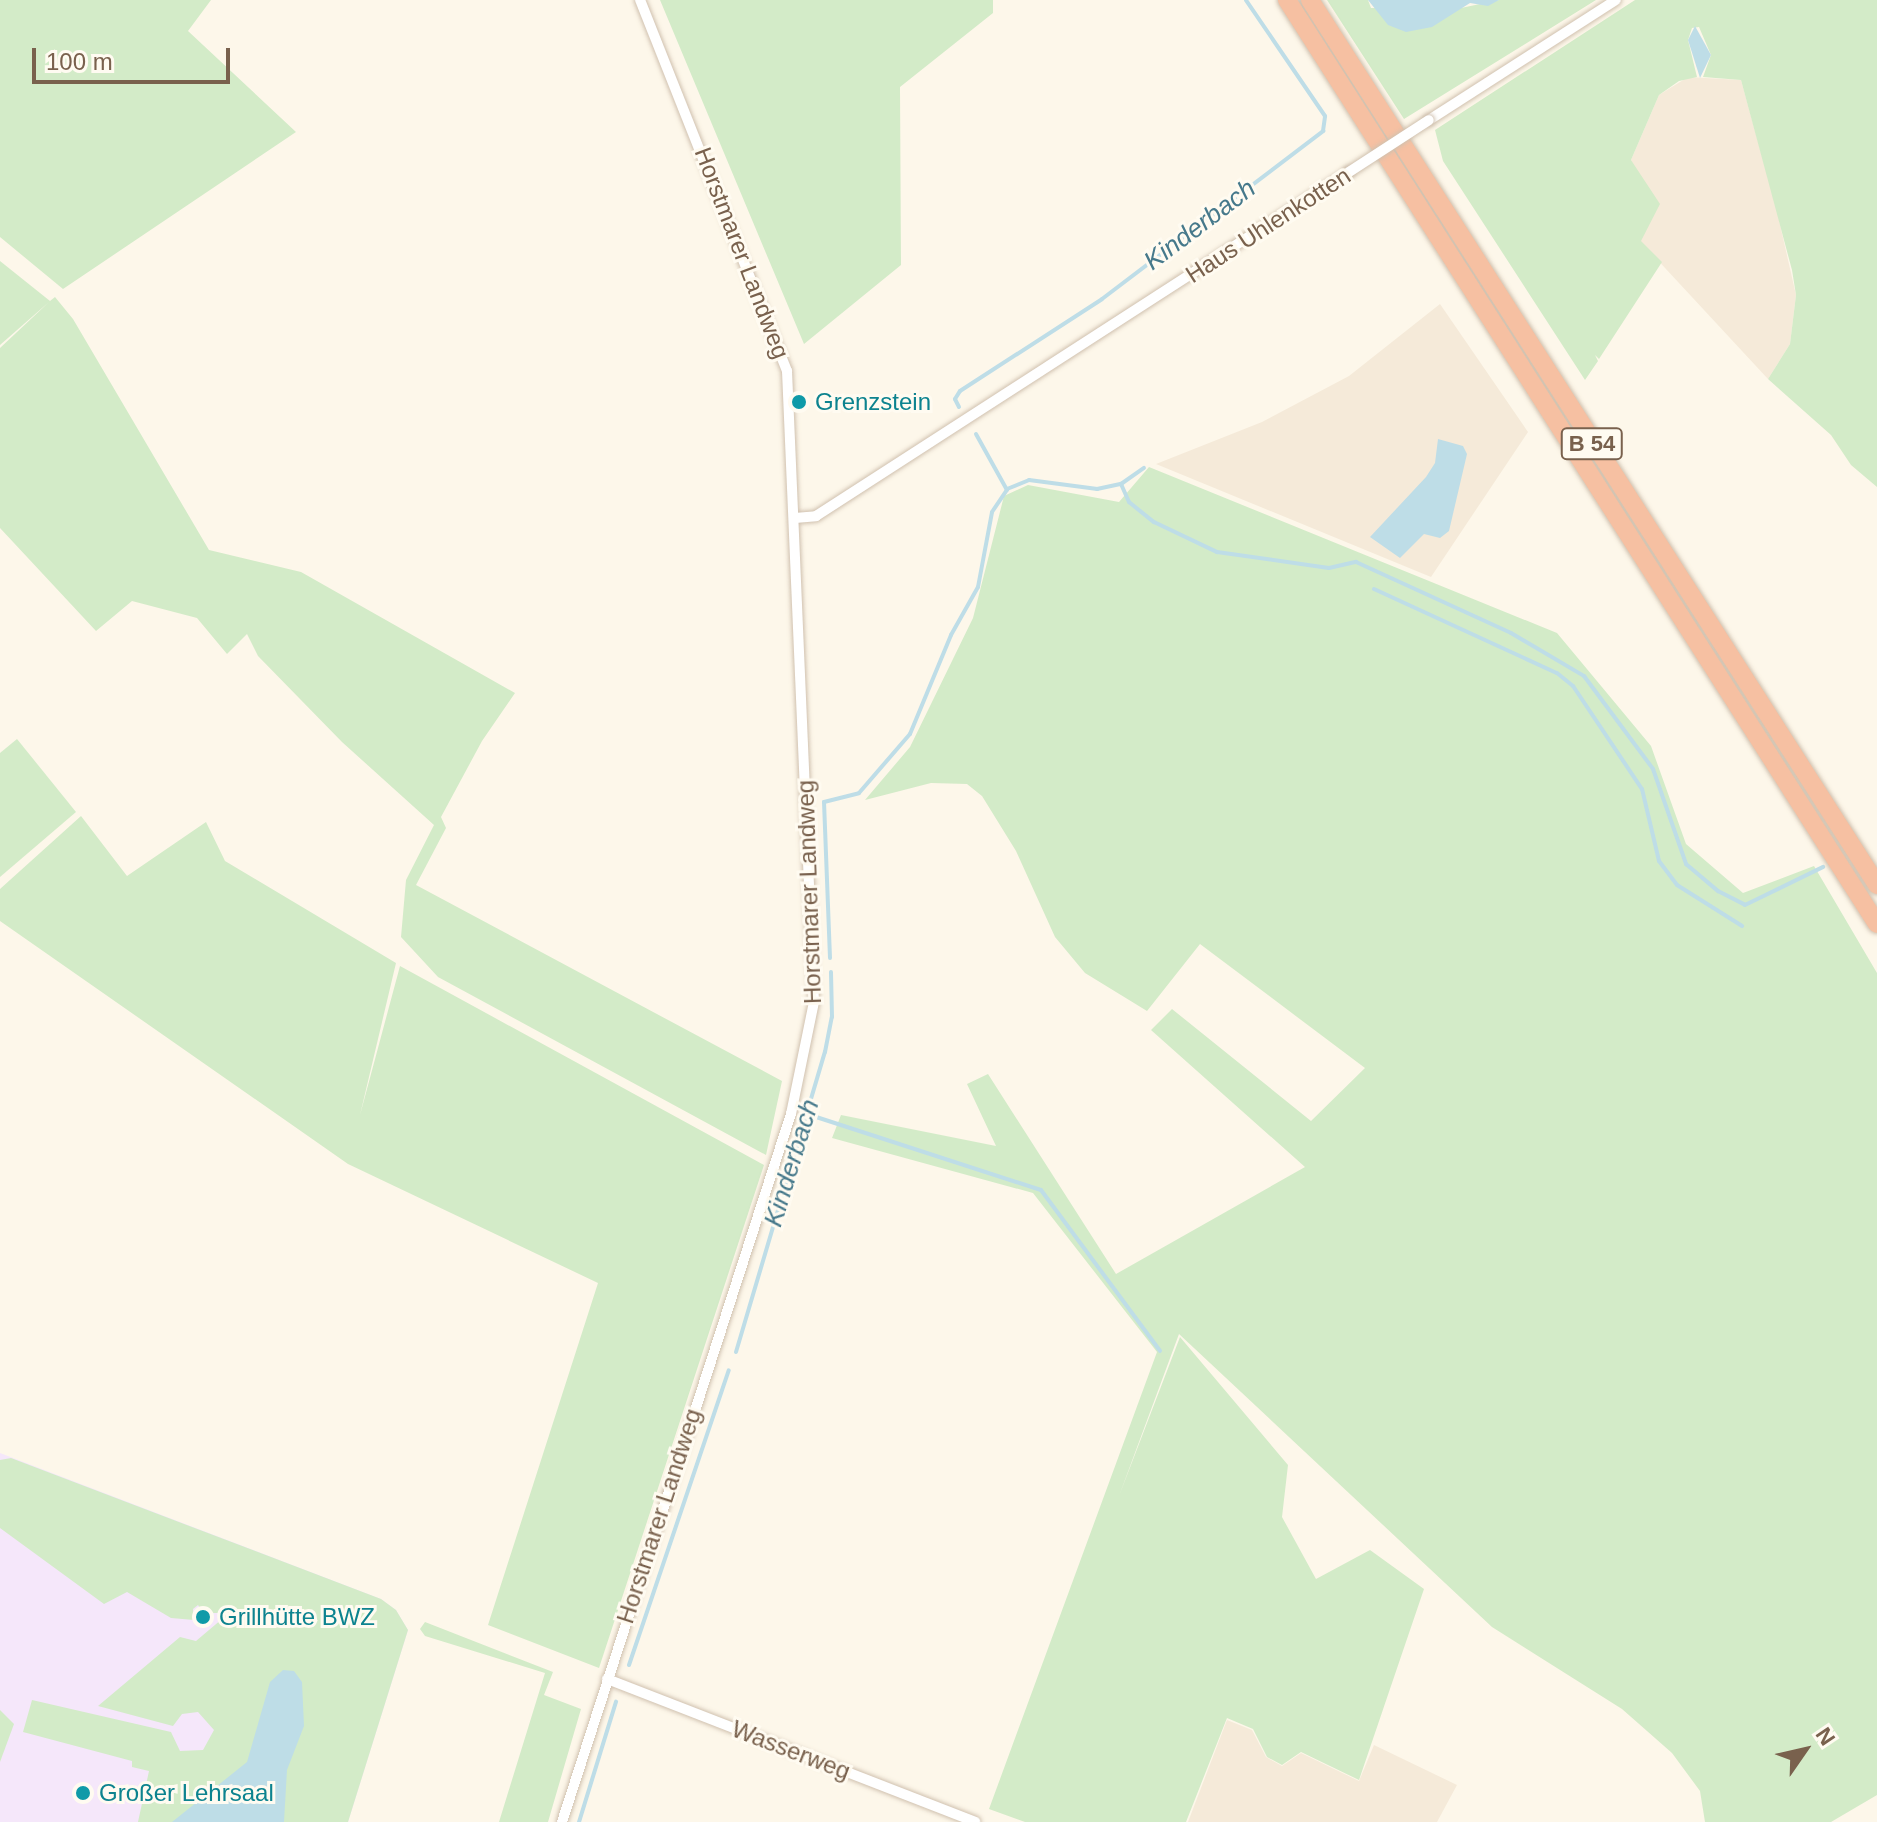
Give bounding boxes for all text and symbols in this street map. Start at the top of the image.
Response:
scale bar [36,32,234,82]
text: 100 m [46,48,113,75]
street label: Horstmarer Landweg [688,143,796,363]
street label: Haus Uhlenkotten [1180,161,1356,289]
water label: Kinderbach [1138,173,1262,277]
place label: Grenzstein [815,388,931,416]
marker: Grenzstein [790,393,808,411]
road number: B 54 [1560,426,1624,462]
street label: Horstmarer Landweg [791,780,827,1004]
water label: Kinderbach [758,1096,826,1230]
street label: Horstmarer Landweg [611,1405,707,1627]
place label: Grillhütte BWZ [219,1603,375,1631]
marker: Grillhütte BWZ [194,1608,212,1626]
north arrow [1765,1710,1845,1790]
street label: Wasserweg [728,1714,854,1786]
text: N [1811,1723,1840,1750]
place label: Großer Lehrsaal [99,1779,274,1807]
marker: Großer Lehrsaal [74,1784,92,1802]

